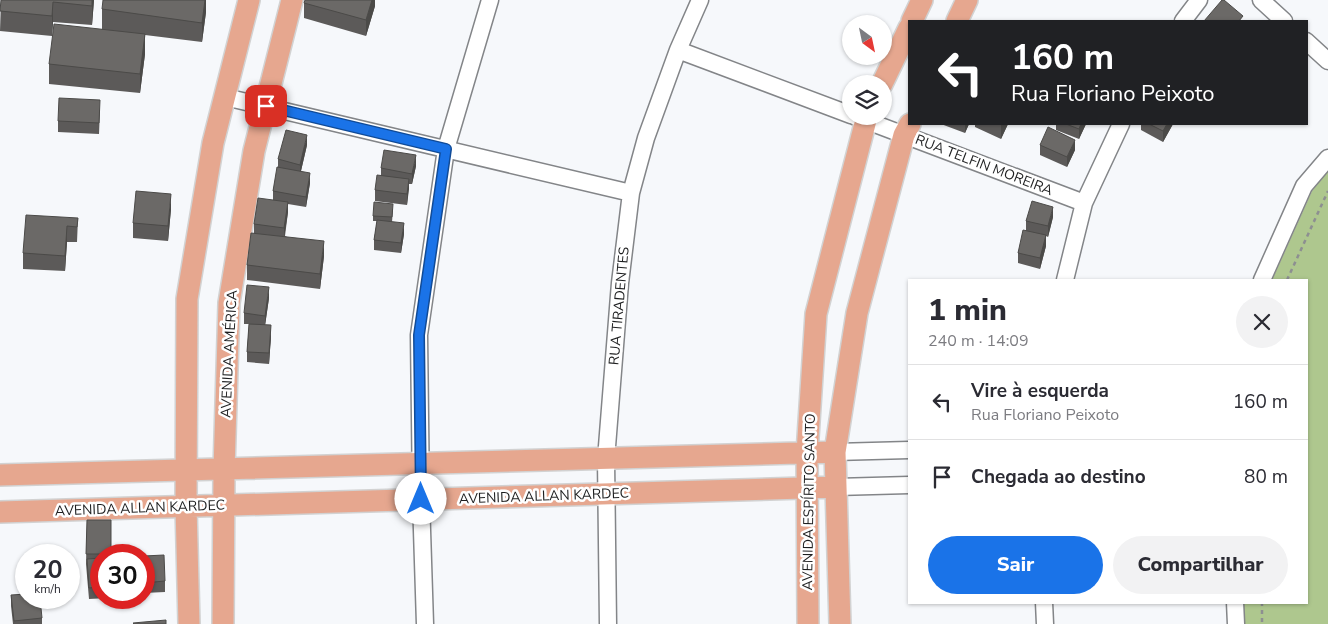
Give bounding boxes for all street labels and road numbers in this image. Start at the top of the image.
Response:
street label: RUA TELFIN MOREIRA [912,130,1056,200]
street label: RUA TIRADENTES [604,246,634,366]
street label: AVENIDA AMÉRICA [216,290,242,418]
street label: AVENIDA ESPÍRITO SANTO [798,413,820,591]
street label: AVENIDA ALLAN KARDEC [459,484,629,508]
street label: AVENIDA ALLAN KARDEC [55,496,225,520]

